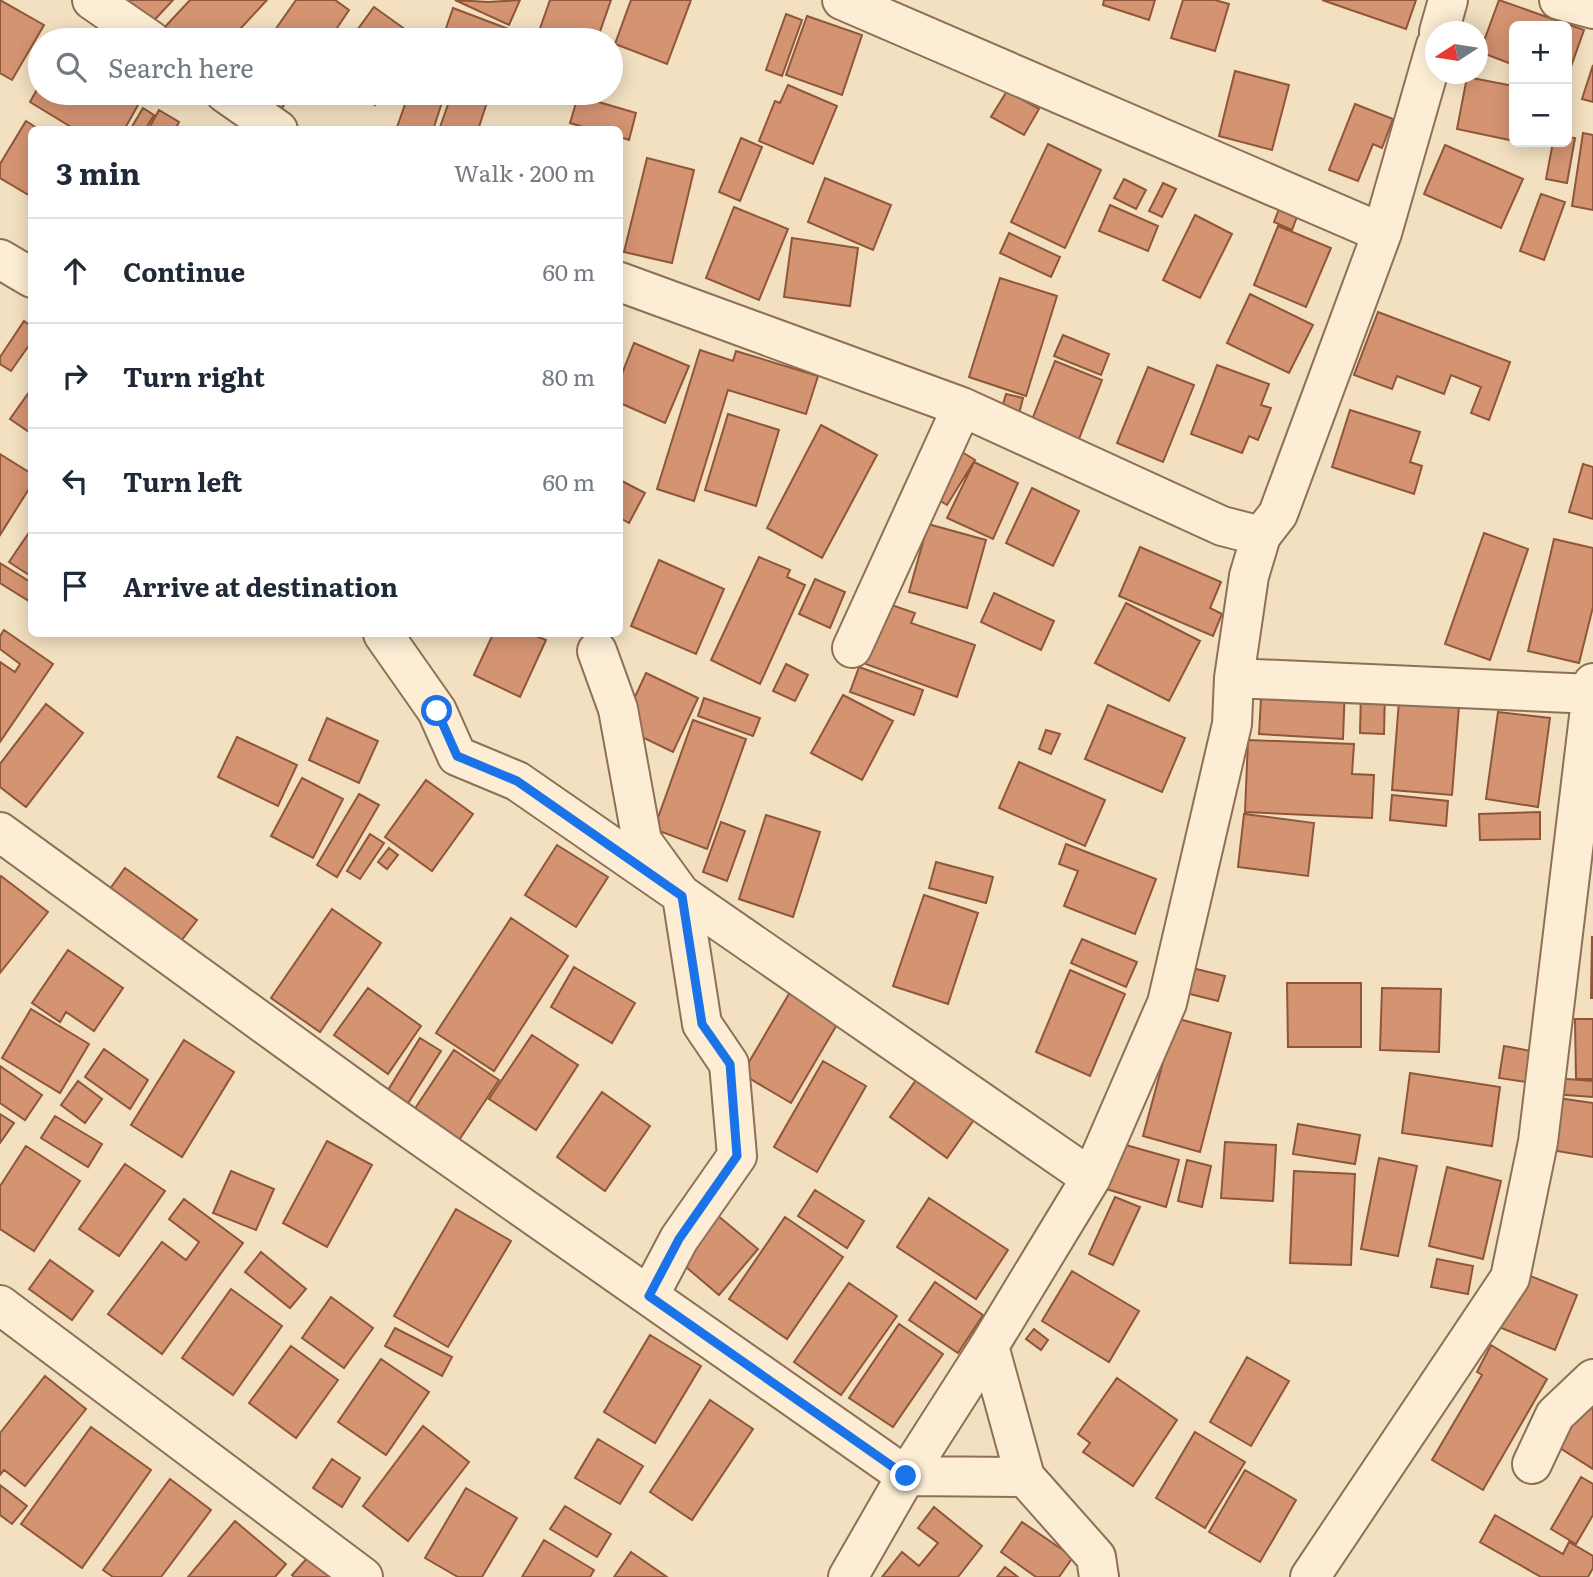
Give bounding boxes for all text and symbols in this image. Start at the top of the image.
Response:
north arrow [1425,21,1488,84]
map controls [1509,21,1572,147]
button: + [1509,21,1572,84]
search box [28,28,623,105]
text: Search here [108,47,254,86]
icon: search [52,48,90,86]
button: − [1509,84,1572,147]
text: 3 min [56,150,140,194]
text: Walk · 200 m [454,155,595,189]
text: Continue [123,251,245,290]
icon: ahead [56,252,94,290]
text: 60 m [542,254,595,288]
text: Turn right [123,356,265,395]
icon: right [56,357,94,395]
text: 80 m [542,359,595,393]
text: Turn left [123,461,242,500]
icon: left [56,462,94,500]
text: 60 m [542,464,595,498]
text: Arrive at destination [123,566,398,605]
icon: arrive [56,567,94,605]
route start [421,695,452,726]
route end [890,1460,921,1491]

